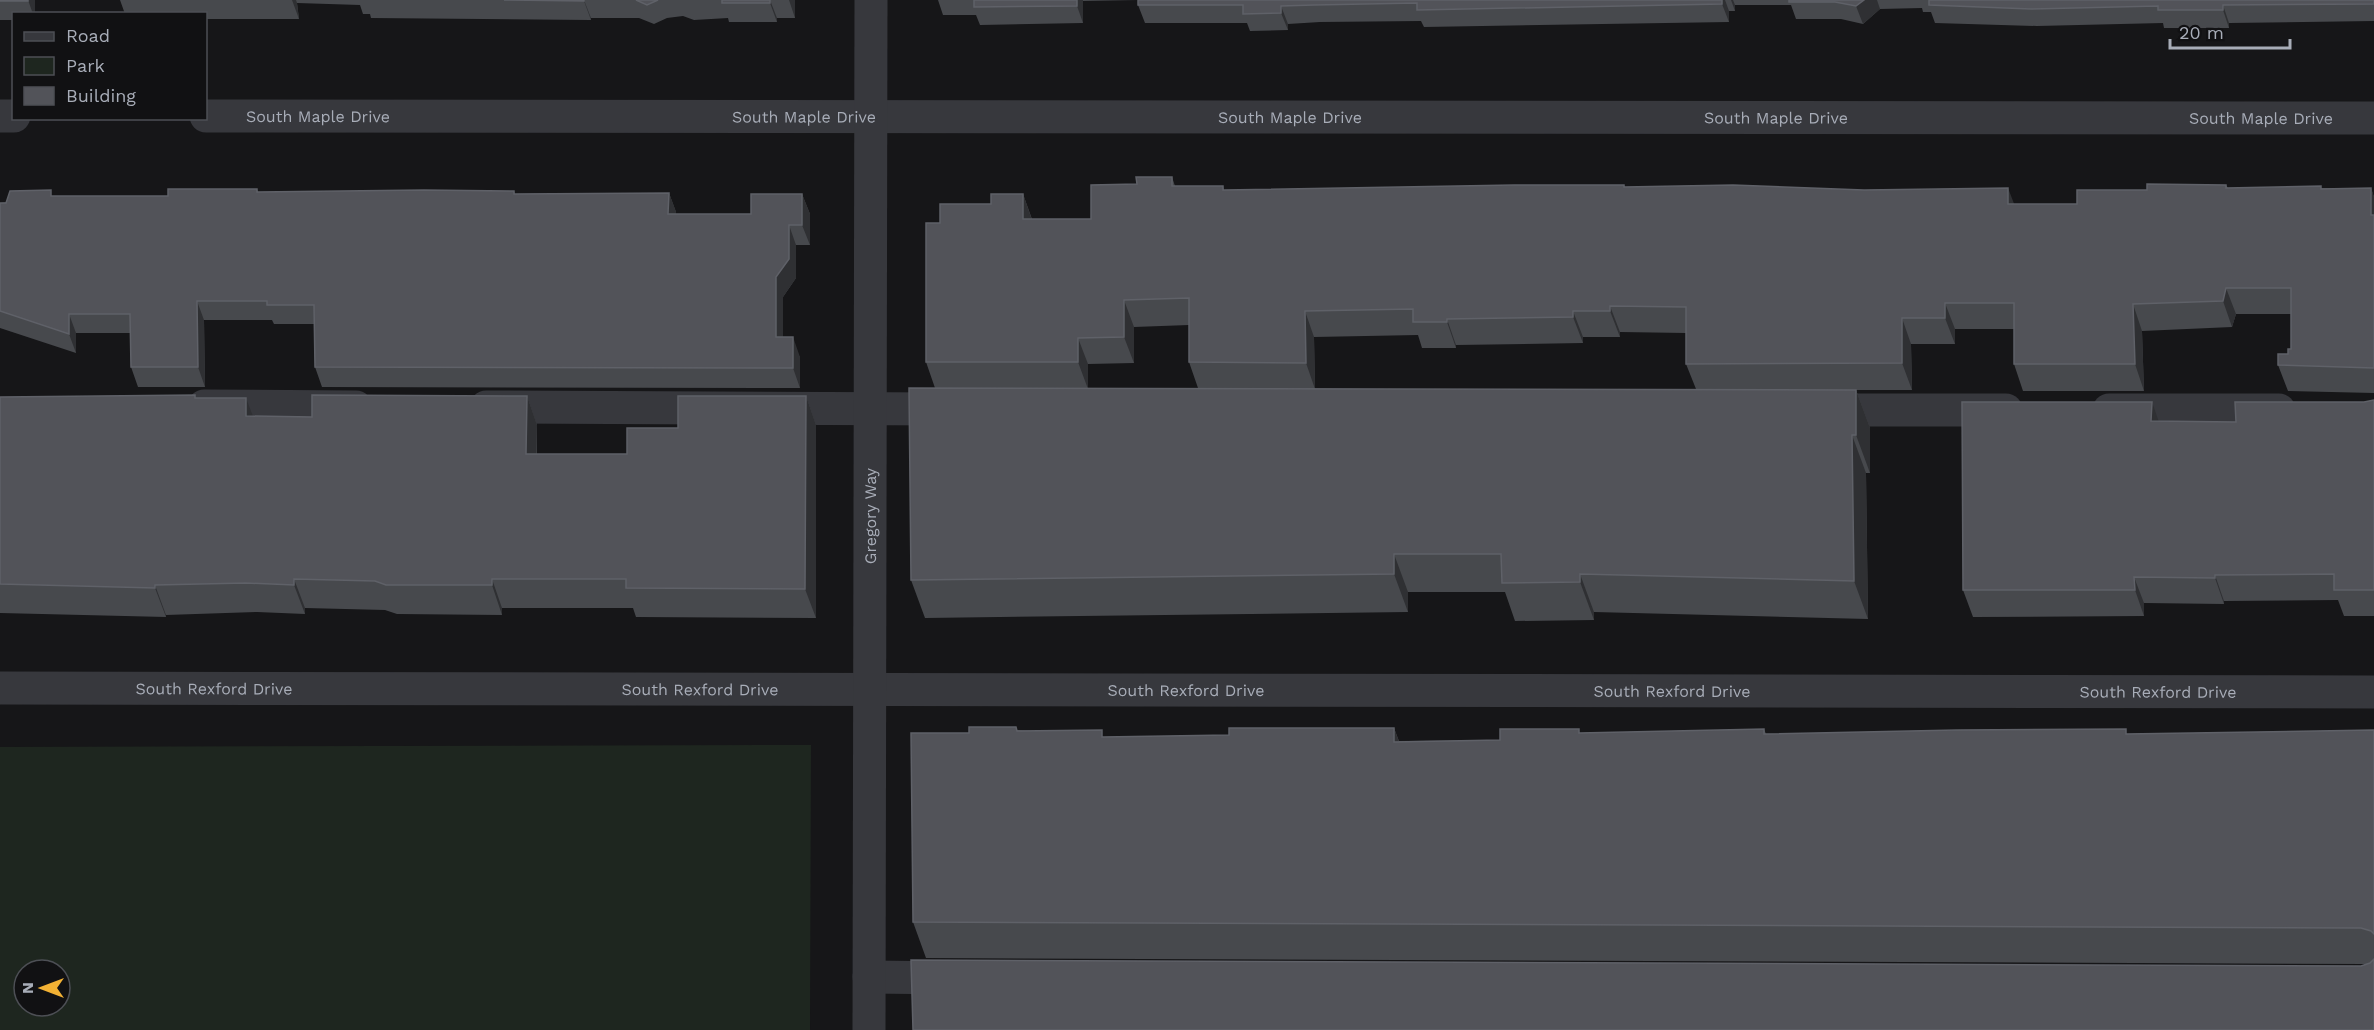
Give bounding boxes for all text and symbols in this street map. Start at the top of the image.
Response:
legend [12,12,207,120]
scale bar [2170,12,2290,50]
text: 20 m [2179,22,2224,43]
text: Road [66,25,110,46]
text: Park [66,55,105,76]
text: Building [66,85,136,106]
street label: South Maple Drive [246,107,390,126]
street label: South Maple Drive [732,107,876,126]
street label: South Maple Drive [1218,107,1362,127]
street label: South Maple Drive [1704,108,1848,127]
street label: South Maple Drive [2189,108,2333,127]
street label: Gregory Way [860,467,880,564]
street label: South Rexford Drive [135,679,293,698]
street label: South Rexford Drive [621,680,779,699]
street label: South Rexford Drive [1107,680,1265,700]
street label: South Rexford Drive [1593,681,1751,700]
street label: South Rexford Drive [2079,682,2237,701]
north arrow [12,958,72,1018]
text: N [18,982,37,994]

